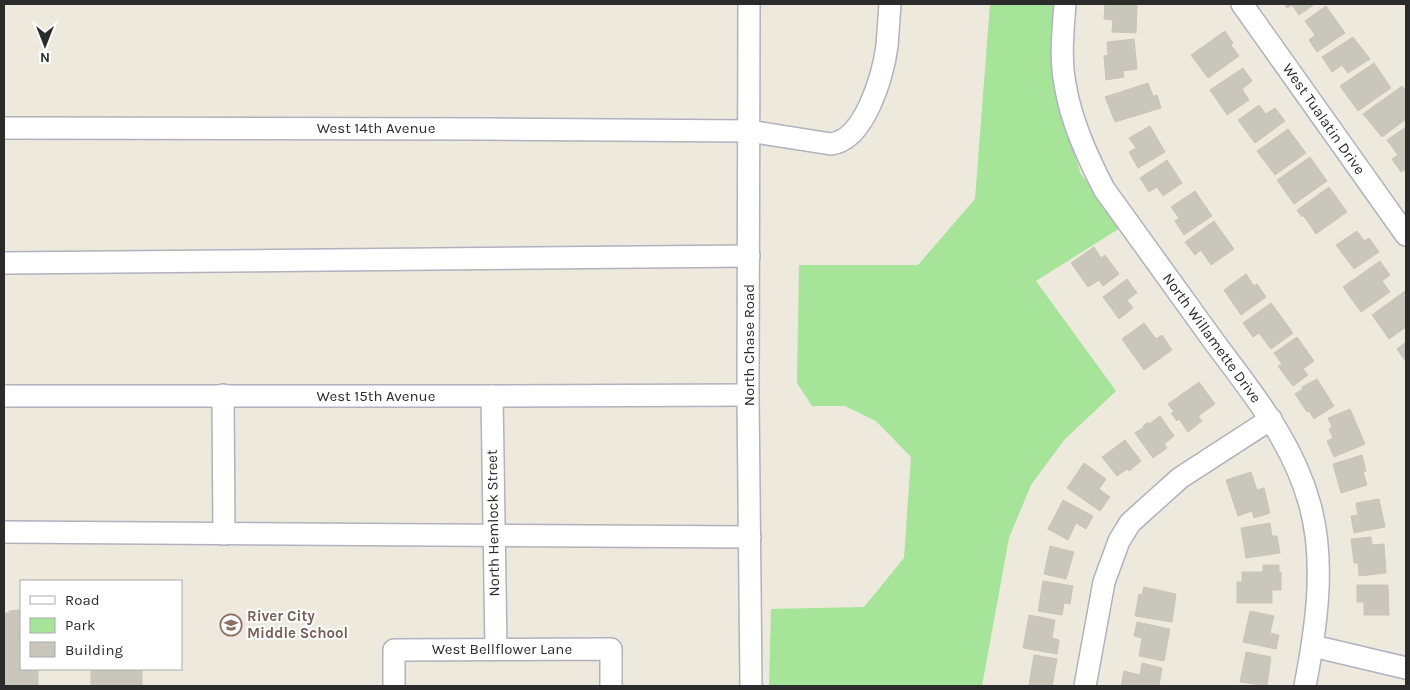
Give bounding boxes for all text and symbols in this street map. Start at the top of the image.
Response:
north arrow [20,20,70,70]
text: N [40,49,50,66]
street label: West Tualatin Drive [1279,60,1369,178]
street label: West 14th Avenue [317,119,435,137]
street label: North Willamette Drive [1159,270,1265,406]
street label: North Chase Road [740,284,758,406]
street label: West 15th Avenue [317,387,435,405]
street label: North Hemlock Street [483,449,503,597]
legend [20,580,182,670]
text: Road [65,591,100,609]
place label: River City Middle School [247,607,348,642]
school or university icon: River City Middle School [219,613,243,637]
text: Park [65,616,95,634]
street label: West Bellflower Lane [432,640,572,658]
text: Building [65,641,123,659]

